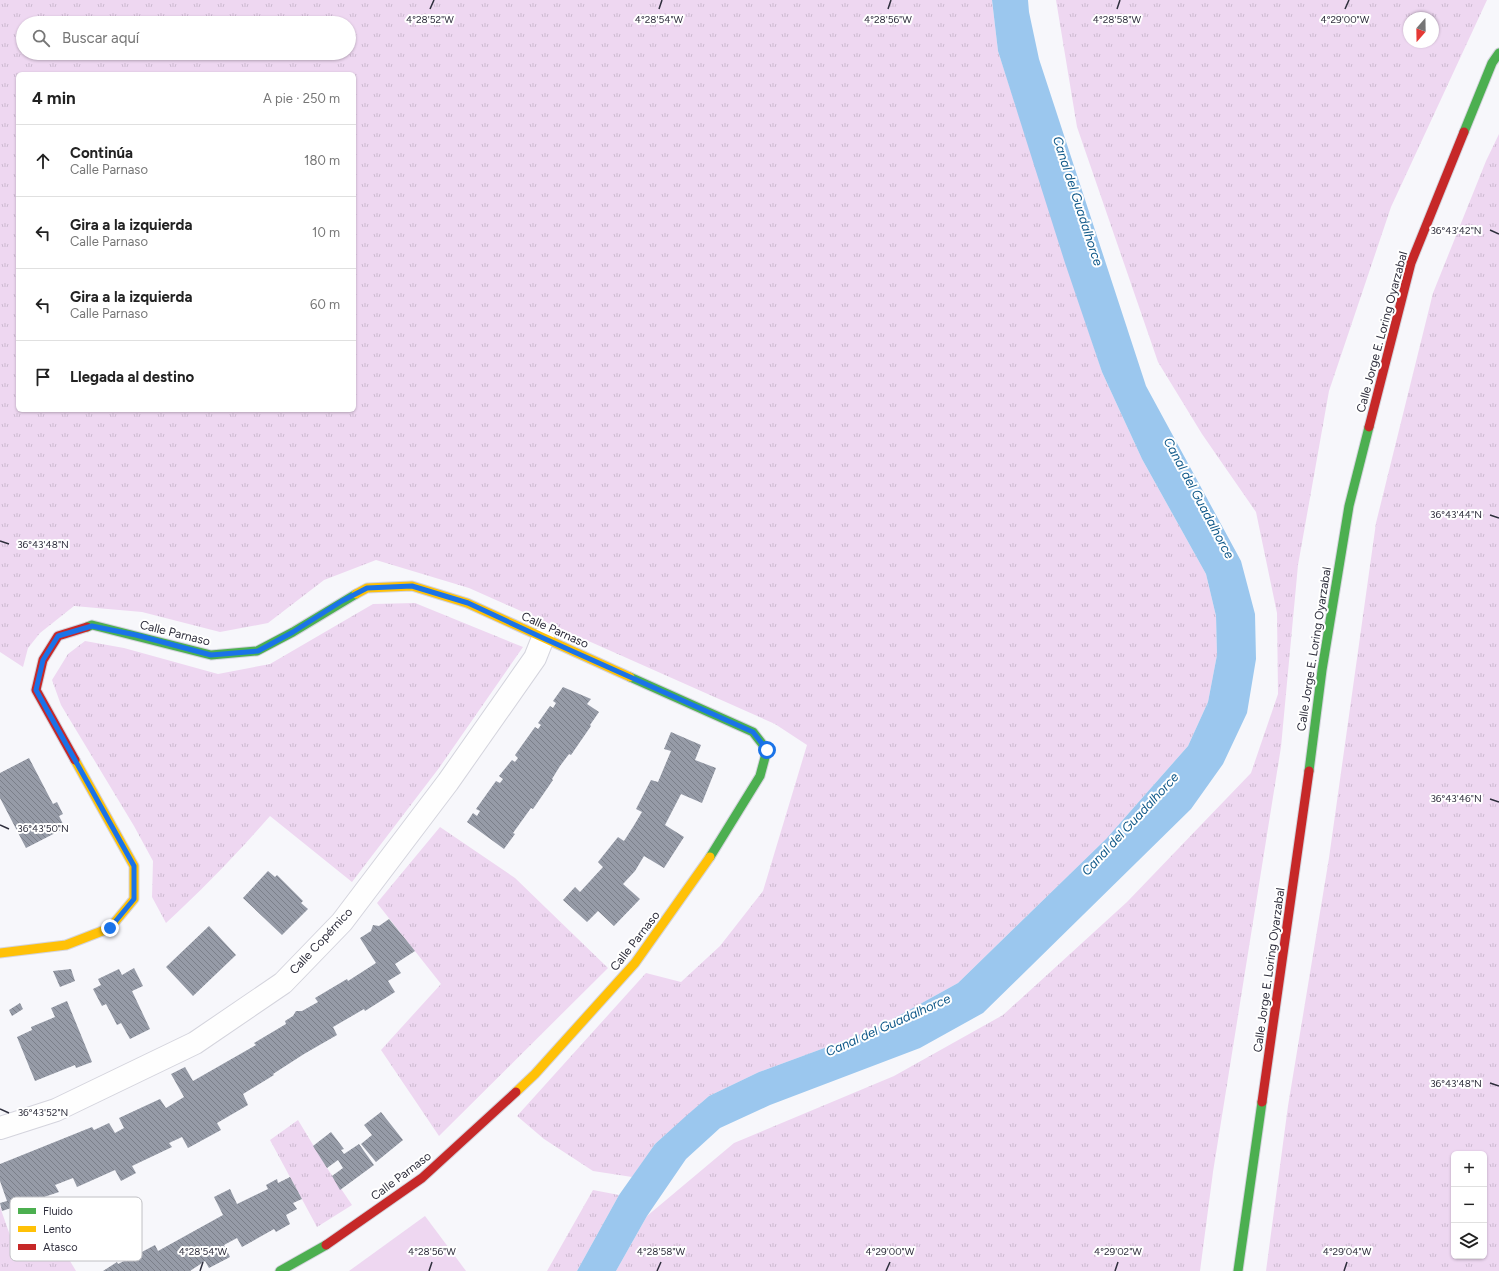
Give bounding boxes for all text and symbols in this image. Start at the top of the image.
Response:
north arrow [1403,12,1439,48]
text: 4°28'52"W [406,13,454,26]
text: 4°28'54"W [635,13,684,26]
text: 4°28'56"W [864,13,912,26]
text: 4°28'58"W [1093,13,1142,26]
text: 4°29'00"W [1321,13,1370,26]
search box [16,16,356,60]
icon: search [30,27,52,49]
text: Buscar aquí [62,29,139,47]
text: 4 min [32,88,76,108]
text: A pie · 250 m [263,91,340,106]
water label: Canal del Guadalhorce [1050,134,1106,268]
text: Continúa [70,144,133,162]
icon: ahead [32,150,54,172]
text: 180 m [304,153,340,168]
text: Calle Parnaso [70,162,148,177]
text: Gira a la izquierda [70,216,192,234]
icon: left [32,222,54,244]
text: 36°43'42"N [1430,224,1482,237]
text: 10 m [312,225,340,240]
text: Calle Parnaso [70,234,148,249]
street label: Calle Jorge E. Loring Oyarzabal [1354,250,1410,414]
text: Gira a la izquierda [70,288,192,306]
icon: left [32,294,54,316]
text: 60 m [310,297,340,312]
text: Calle Parnaso [70,306,148,321]
icon: arrive [32,366,54,388]
text: Llegada al destino [70,368,194,386]
water label: Canal del Guadalhorce [1161,435,1237,561]
text: 36°43'44"N [1430,508,1482,521]
text: 36°43'48"N [17,538,69,551]
street label: Calle Jorge E. Loring Oyarzabal [1294,566,1334,732]
street label: Calle Parnaso [519,609,591,651]
street label: Calle Parnaso [138,618,212,649]
route start [758,741,776,759]
water label: Canal del Guadalhorce [1078,769,1182,879]
text: 36°43'46"N [1430,792,1482,805]
text: 36°43'50"N [17,822,69,835]
street label: Calle Jorge E. Loring Oyarzabal [1251,887,1287,1053]
street label: Calle Copérnico [287,905,355,977]
street label: Calle Parnaso [607,908,663,974]
route end [101,919,119,937]
water label: Canal del Guadalhorce [823,991,953,1059]
text: 36°43'48"N [1430,1077,1482,1090]
text: 36°43'52"N [18,1106,68,1119]
street label: Calle Parnaso [368,1149,434,1203]
map controls [1451,1151,1487,1259]
button: + [1451,1151,1487,1187]
button: − [1451,1187,1487,1223]
legend [10,1197,142,1261]
text: Fluido [43,1205,73,1218]
text: Lento [43,1223,71,1236]
button: layers [1451,1223,1487,1259]
text: Atasco [43,1241,78,1254]
text: 4°28'54"W [179,1245,228,1258]
text: 4°28'56"W [408,1245,456,1258]
text: 4°28'58"W [637,1245,686,1258]
text: 4°29'00"W [866,1245,915,1258]
text: 4°29'02"W [1094,1245,1142,1258]
text: 4°29'04"W [1323,1245,1372,1258]

